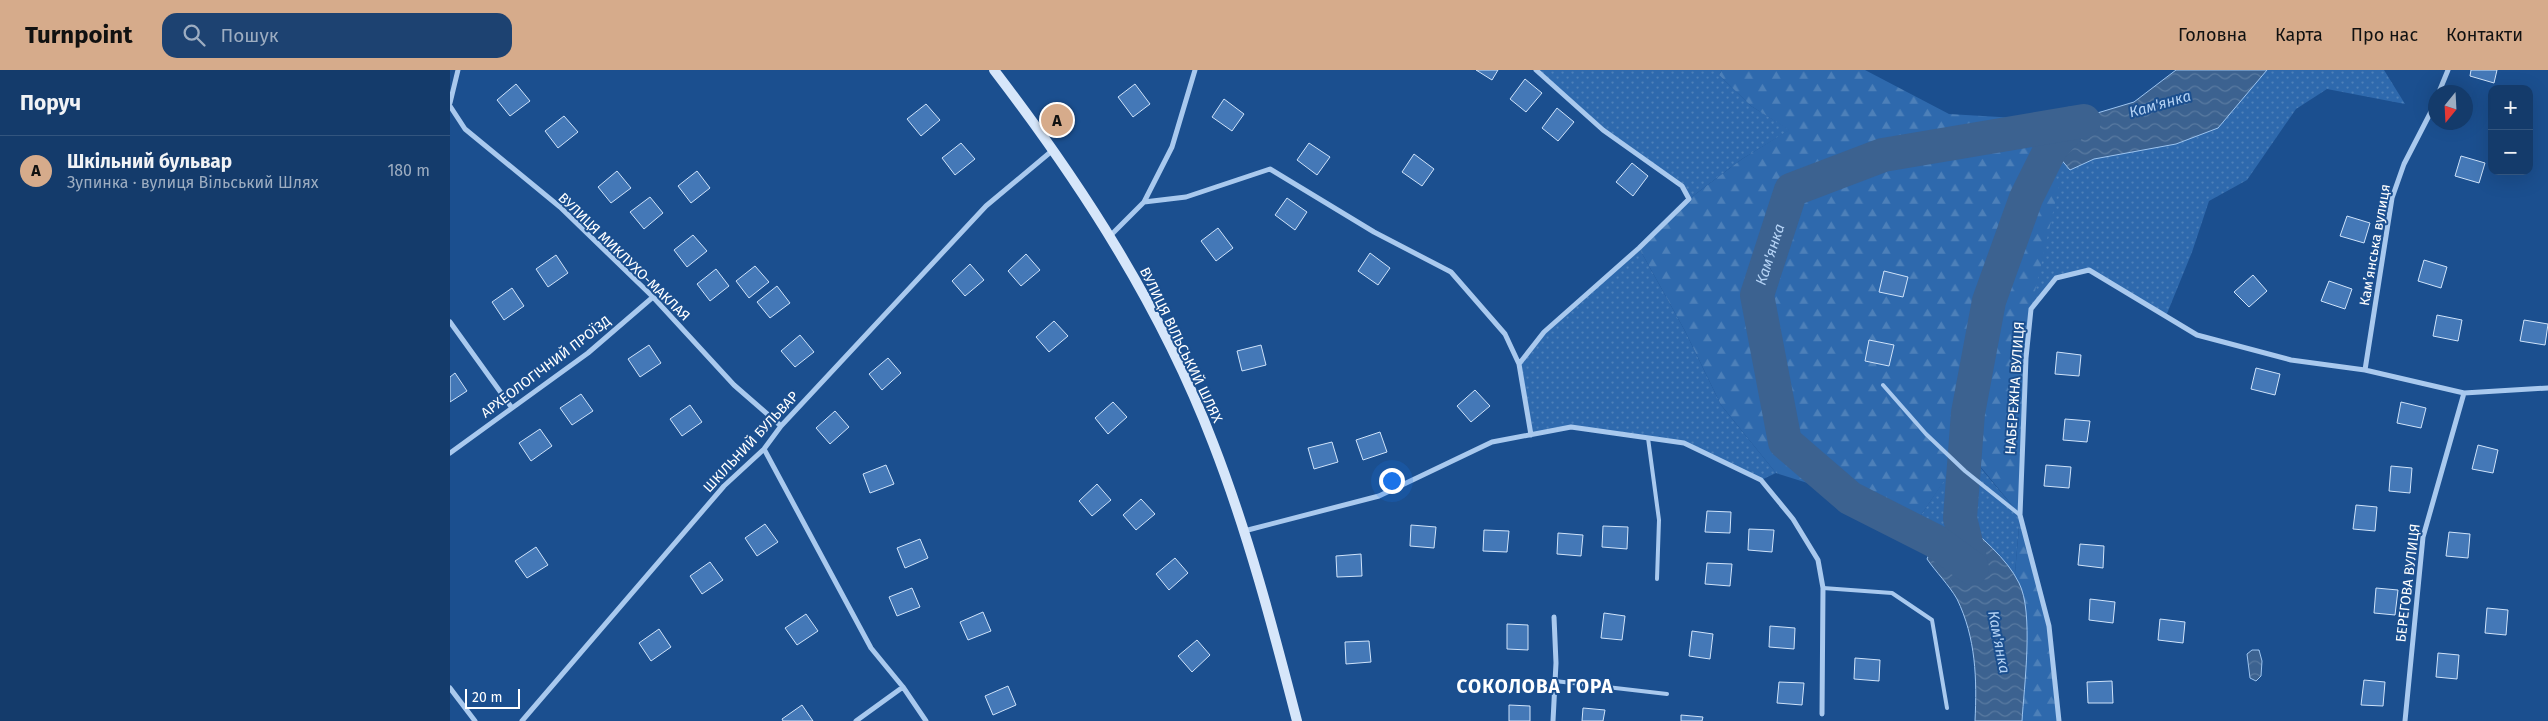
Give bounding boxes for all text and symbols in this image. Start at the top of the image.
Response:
search box [162,13,512,58]
text: Turnpoint [25,21,132,49]
icon: search [180,21,208,49]
text: Пошук [220,24,279,47]
text: Головна [2178,24,2247,46]
text: Карта [2275,24,2323,46]
text: Про нас [2351,24,2418,46]
text: Контакти [2446,24,2523,46]
north arrow [2428,85,2473,130]
map controls [2488,85,2533,175]
button: + [2488,85,2533,130]
water label: Кам'янка [2127,87,2193,121]
text: Поруч [20,90,81,116]
pin: A [1041,101,1073,139]
button: − [2488,130,2533,175]
text: Шкільний бульвар [67,150,232,173]
text: A [31,161,41,180]
text: 180 m [387,161,430,180]
text: Зупинка · вулиця Вільський Шлях [67,173,319,192]
street label: Камʼянська вулиця [2356,183,2394,307]
street label: ВУЛИЦЯ МИКЛУХО-МАКЛАЯ [555,189,693,325]
water label: Кам'янка [1752,222,1788,288]
street label: ВУЛИЦЯ ВІЛЬСЬКИЙ ШЛЯХ [1136,265,1226,426]
street label: АРХЕОЛОГІЧНИЙ ПРОЇЗД [478,313,614,421]
street label: НАБЕРЕЖНА ВУЛИЦЯ [2002,321,2028,455]
street label: ШКІЛЬНИЙ БУЛЬВАР [700,388,802,496]
your location [1379,468,1405,494]
street label: БЕРЕГОВА ВУЛИЦЯ [2392,523,2424,643]
water label: Кам'янка [1984,609,2014,675]
district label: СОКОЛОВА ГОРА [1457,675,1613,698]
scale bar [465,686,520,709]
text: 20 m [472,689,502,706]

